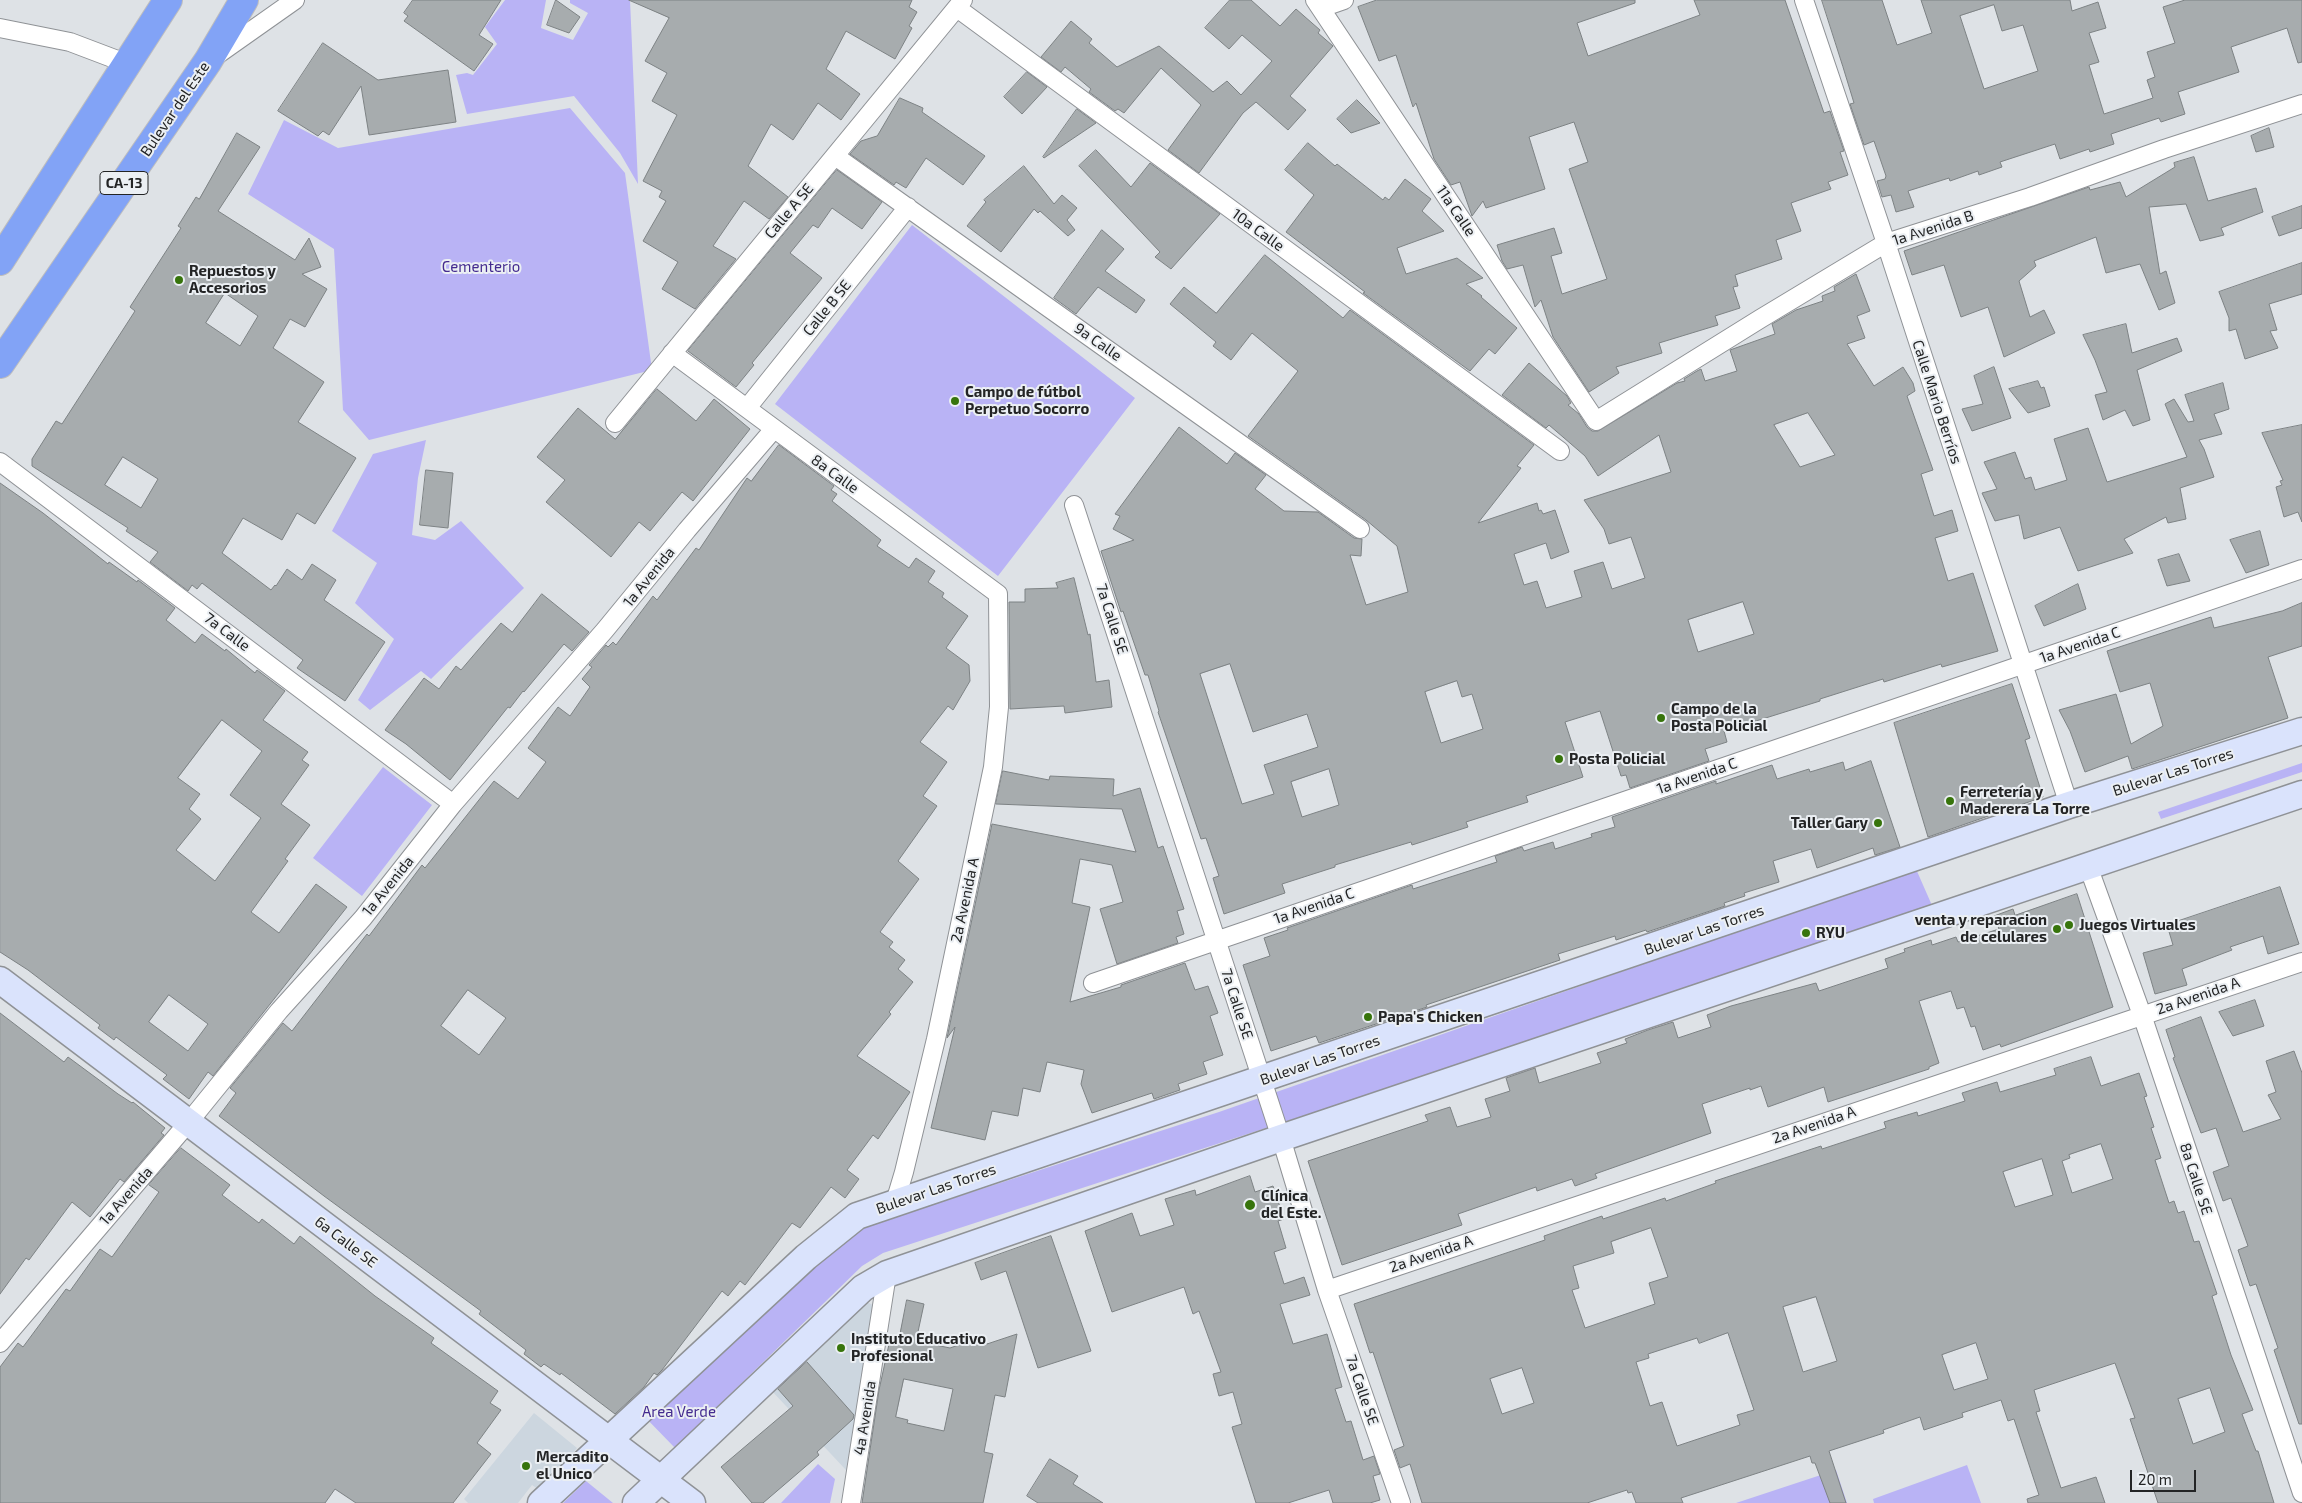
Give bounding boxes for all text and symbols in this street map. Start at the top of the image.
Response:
street label: Bulevar del Este [137,58,213,160]
road number: CA-13 [100,172,148,194]
street label: Calle A SE [761,180,817,242]
street label: 11a Calle [1433,182,1479,240]
street label: 10a Calle [1228,205,1288,255]
street label: 1a Avenida B [1890,206,1976,250]
park label: Cementerio [442,258,520,276]
place label: Repuestos y Accesorios [189,262,276,297]
marker: Repuestos y Accesorios [173,274,185,286]
street label: Calle B SE [799,276,855,340]
street label: 9a Calle [1071,319,1125,365]
street label: Calle Mario Berríos [1908,338,1966,466]
place label: Campo de fútbol Perpetuo Socorro [965,383,1089,418]
marker: Campo de fútbol Perpetuo Socorro [949,395,961,407]
street label: 8a Calle [808,451,862,497]
street label: 1a Avenida [619,543,679,611]
street label: 7a Calle SE [1092,581,1132,657]
street label: 7a Calle [200,609,254,655]
street label: 1a Avenida C [2038,623,2122,667]
place label: Campo de la Posta Policial [1671,700,1767,735]
marker: Campo de la Posta Policial [1655,712,1667,724]
street label: Bulevar Las Torres [2110,744,2236,800]
place label: Posta Policial [1569,750,1665,768]
marker: Posta Policial [1553,753,1565,765]
street label: 1a Avenida C [1655,754,1739,798]
place label: Ferretería y Maderera La Torre [1960,783,2090,818]
marker: Ferretería y Maderera La Torre [1944,795,1956,807]
place label: Taller Gary [1791,814,1868,832]
marker: Taller Gary [1872,817,1884,829]
street label: 1a Avenida [358,852,418,920]
street label: 2a Avenida A [947,856,983,944]
street label: 1a Avenida C [1272,884,1356,928]
street label: Bulevar Las Torres [1642,901,1766,959]
place label: venta y reparacion de celulares [1915,911,2047,946]
place label: Juegos Virtuales [2079,916,2196,934]
marker: Juegos Virtuales [2063,919,2075,931]
marker: venta y reparacion de celulares [2051,923,2063,935]
place label: RYU [1816,924,1845,942]
marker: RYU [1800,927,1812,939]
street label: 7a Calle SE [1217,966,1257,1042]
street label: 2a Avenida A [2154,973,2242,1019]
place label: Papa's Chicken [1378,1008,1483,1026]
marker: Papa's Chicken [1362,1011,1374,1023]
street label: Bulevar Las Torres [1258,1031,1382,1089]
street label: 2a Avenida A [1770,1102,1858,1148]
street label: 8a Calle SE [2176,1141,2216,1217]
street label: Bulevar Las Torres [874,1160,998,1218]
street label: 1a Avenida [96,1163,156,1229]
place label: Clínica del Este. [1261,1187,1321,1222]
marker: Clínica del Este. [1243,1198,1257,1212]
street label: 6a Calle SE [311,1213,381,1271]
street label: 2a Avenida A [1387,1231,1475,1277]
place label: Instituto Educativo Profesional [851,1330,986,1365]
marker: Instituto Educativo Profesional [835,1342,847,1354]
street label: 7a Calle SE [1342,1352,1382,1428]
street label: 4a Avenida [850,1380,880,1456]
park label: Area Verde [642,1403,716,1421]
place label: Mercadito el Unico [536,1448,609,1483]
marker: Mercadito el Unico [520,1460,532,1472]
scale bar [2132,1460,2198,1492]
text: 20 m [2138,1470,2172,1488]

